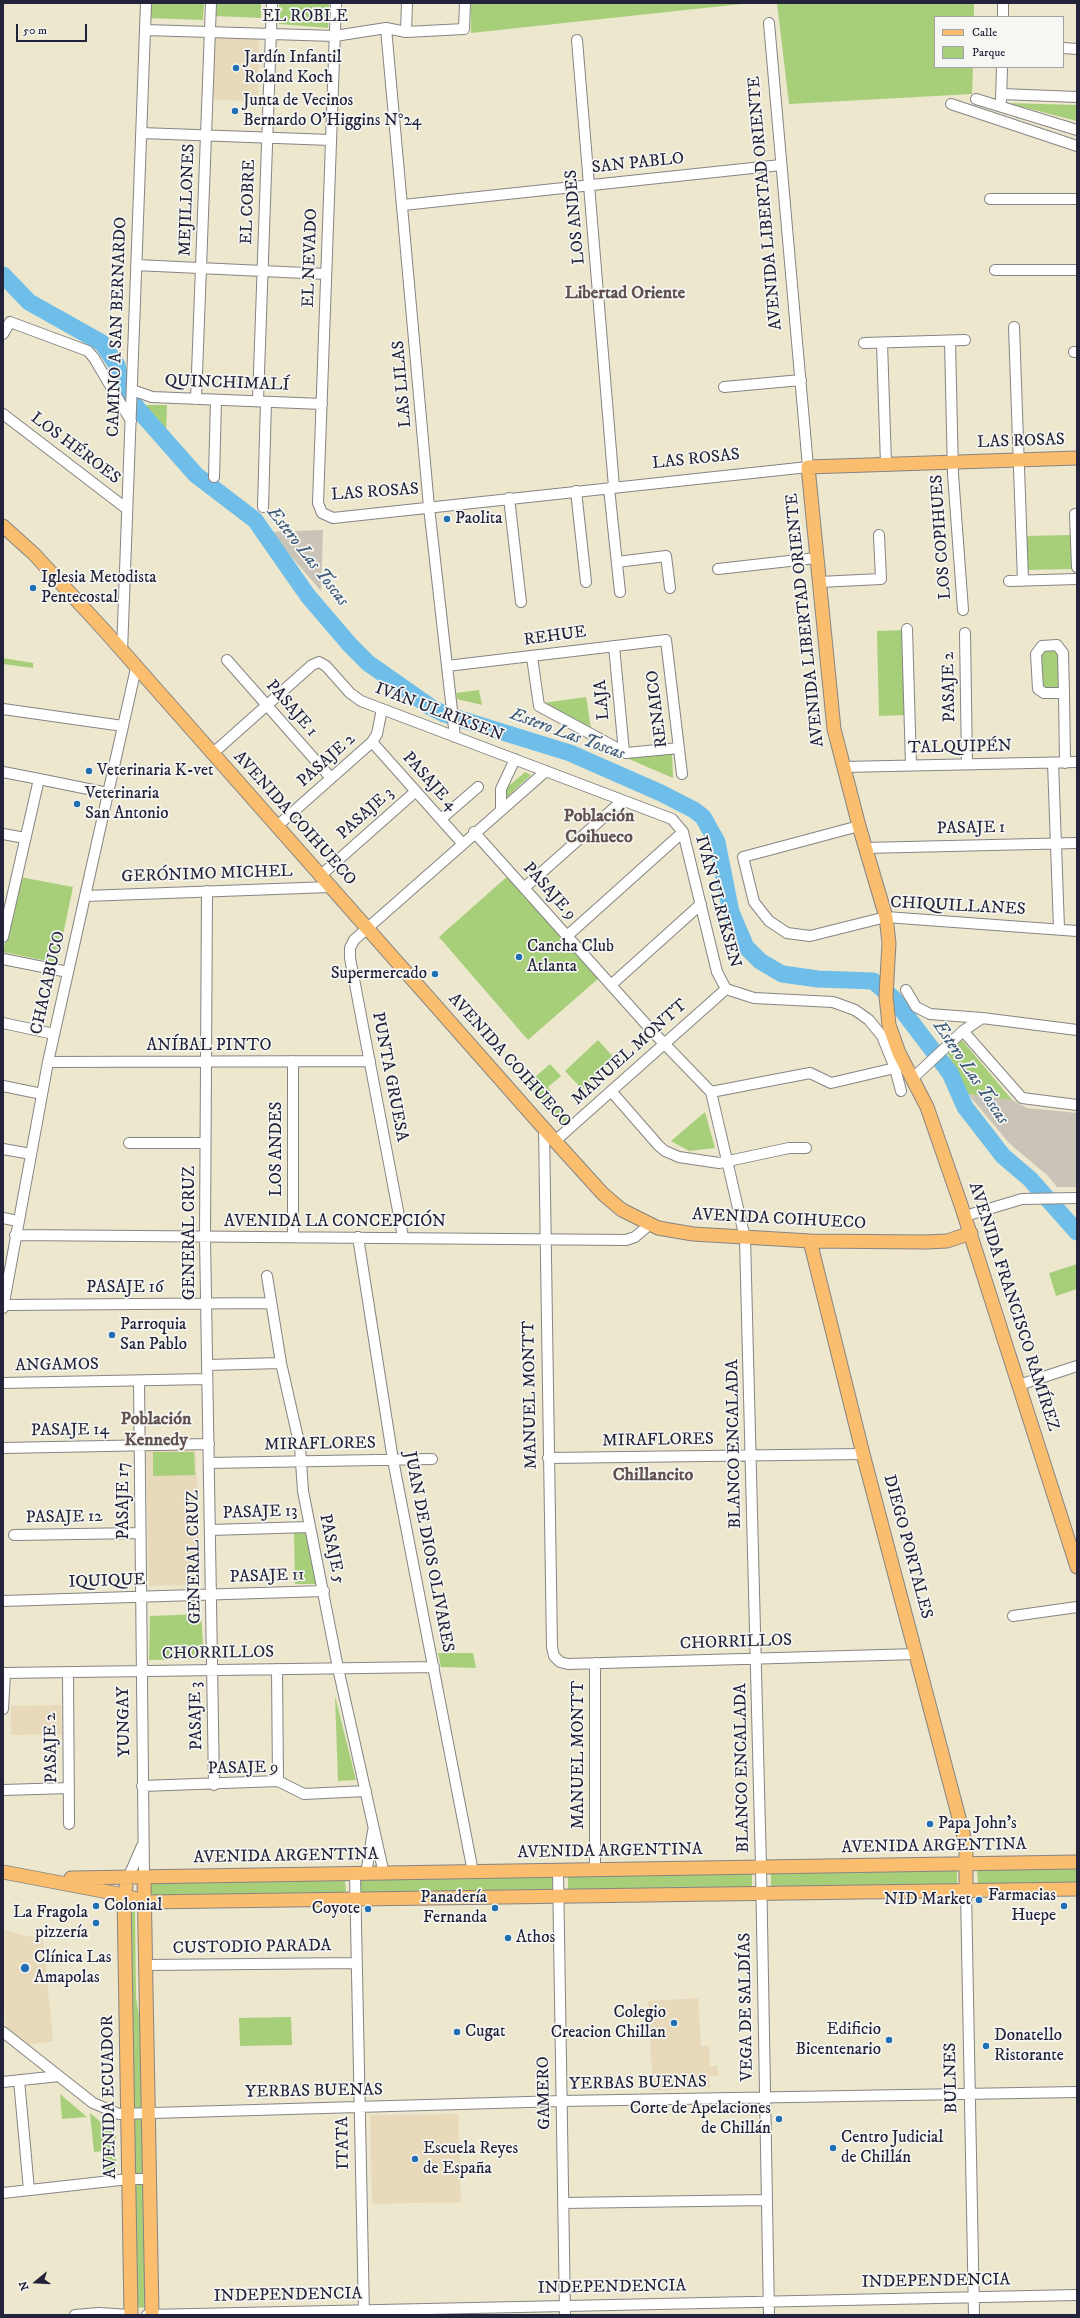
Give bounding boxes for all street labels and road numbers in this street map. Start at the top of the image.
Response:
street label: EL ROBLE [262,7,348,27]
street label: AVENIDA LIBERTAD ORIENTE [745,75,787,331]
street label: MEJILLONES [176,143,200,257]
street label: SAN PABLO [591,149,685,179]
street label: EL COBRE [237,159,261,245]
street label: LOS ANDES [562,169,590,265]
street label: EL NEVADO [299,208,323,308]
street label: CAMINO A SAN BERNARDO [104,216,132,438]
street label: LAS LILAS [389,340,417,428]
street label: QUINCHIMALÍ [164,372,290,396]
street label: LOS HÉROES [26,409,124,489]
street label: LAS ROSAS [977,430,1065,454]
street label: LAS ROSAS [651,445,741,475]
street label: LOS COPIHUES [927,474,957,600]
street label: LAS ROSAS [331,480,419,506]
street label: AVENIDA LIBERTAD ORIENTE [783,492,829,748]
street label: REHUE [522,623,588,651]
street label: PASAJE 2 [939,652,961,722]
street label: RENAICO [643,669,673,749]
street label: PASAJE 1 [261,676,321,742]
street label: IVÁN ULRIKSEN [372,679,506,747]
street label: LAJA [591,679,615,721]
street label: PASAJE 2 [294,730,360,792]
street label: TALQUIPÉN [908,737,1012,759]
street label: AVENIDA COIHUECO [228,748,360,890]
street label: PASAJE 4 [397,748,461,816]
street label: PASAJE 3 [334,783,398,845]
street label: PASAJE 1 [937,818,1005,840]
street label: IVÁN ULRIKSEN [690,834,744,970]
street label: PASAJE 9 [518,859,580,925]
street label: GERÓNIMO MICHEL [121,862,293,888]
street label: CHIQUILLANES [890,893,1026,921]
street label: CHACABUCO [27,929,71,1037]
street label: AVENIDA COIHUECO [443,990,575,1132]
street label: MANUEL MONTT [568,996,692,1110]
street label: PUNTA GRUESA [366,1010,412,1144]
street label: ANÍBAL PINTO [146,1036,272,1056]
street label: LOS ANDES [267,1101,287,1197]
street label: GENERAL CRUZ [180,1166,200,1300]
street label: AVENIDA FRANCISCO RAMÍREZ [963,1180,1063,1434]
street label: AVENIDA COIHUECO [692,1205,866,1235]
street label: AVENIDA LA CONCEPCIÓN [224,1212,446,1232]
street label: PASAJE 16 [86,1278,164,1298]
street label: MANUEL MONTT [520,1321,542,1469]
street label: ANGAMOS [15,1355,99,1377]
street label: BLANCO ENCALADA [723,1359,747,1529]
street label: PASAJE 14 [31,1420,109,1442]
street label: MIRAFLORES [602,1430,714,1452]
street label: MIRAFLORES [264,1434,376,1456]
street label: JUAN DE DIOS OLIVARES [398,1450,458,1654]
street label: PASAJE 17 [114,1462,134,1540]
street label: DIEGO PORTALES [878,1473,936,1621]
street label: GENERAL CRUZ [184,1490,206,1624]
street label: PASAJE 13 [222,1502,298,1524]
street label: PASAJE 12 [25,1507,103,1529]
street label: PASAJE 5 [314,1512,348,1586]
street label: PASAJE 11 [229,1566,305,1588]
street label: IQUIQUE [68,1570,146,1594]
street label: CHORRILLOS [680,1631,792,1655]
street label: CHORRILLOS [162,1643,274,1665]
street label: MANUEL MONTT [569,1681,589,1829]
street label: PASAJE 3 [186,1682,208,1750]
street label: BLANCO ENCALADA [731,1683,755,1853]
street label: YUNGAY [114,1686,136,1758]
street label: PASAJE 2 [41,1713,63,1783]
street label: PASAJE 9 [207,1758,279,1780]
street label: AVENIDA ARGENTINA [841,1835,1027,1859]
street label: AVENIDA ARGENTINA [517,1840,703,1864]
street label: AVENIDA ARGENTINA [193,1845,379,1869]
street label: VEGA DE SALDÍAS [736,1933,758,2081]
street label: CUSTODIO PARADA [172,1936,332,1960]
street label: AVENIDA ECUADOR [98,2015,122,2179]
street label: BULNES [941,2042,963,2114]
street label: GAMERO [534,2056,556,2130]
street label: YERBAS BUENAS [569,2073,707,2095]
street label: YERBAS BUENAS [245,2081,383,2103]
street label: ITATA [333,2116,355,2170]
street label: INDEPENDENCIA [861,2271,1011,2293]
street label: INDEPENDENCIA [537,2277,687,2299]
street label: INDEPENDENCIA [213,2285,363,2307]

